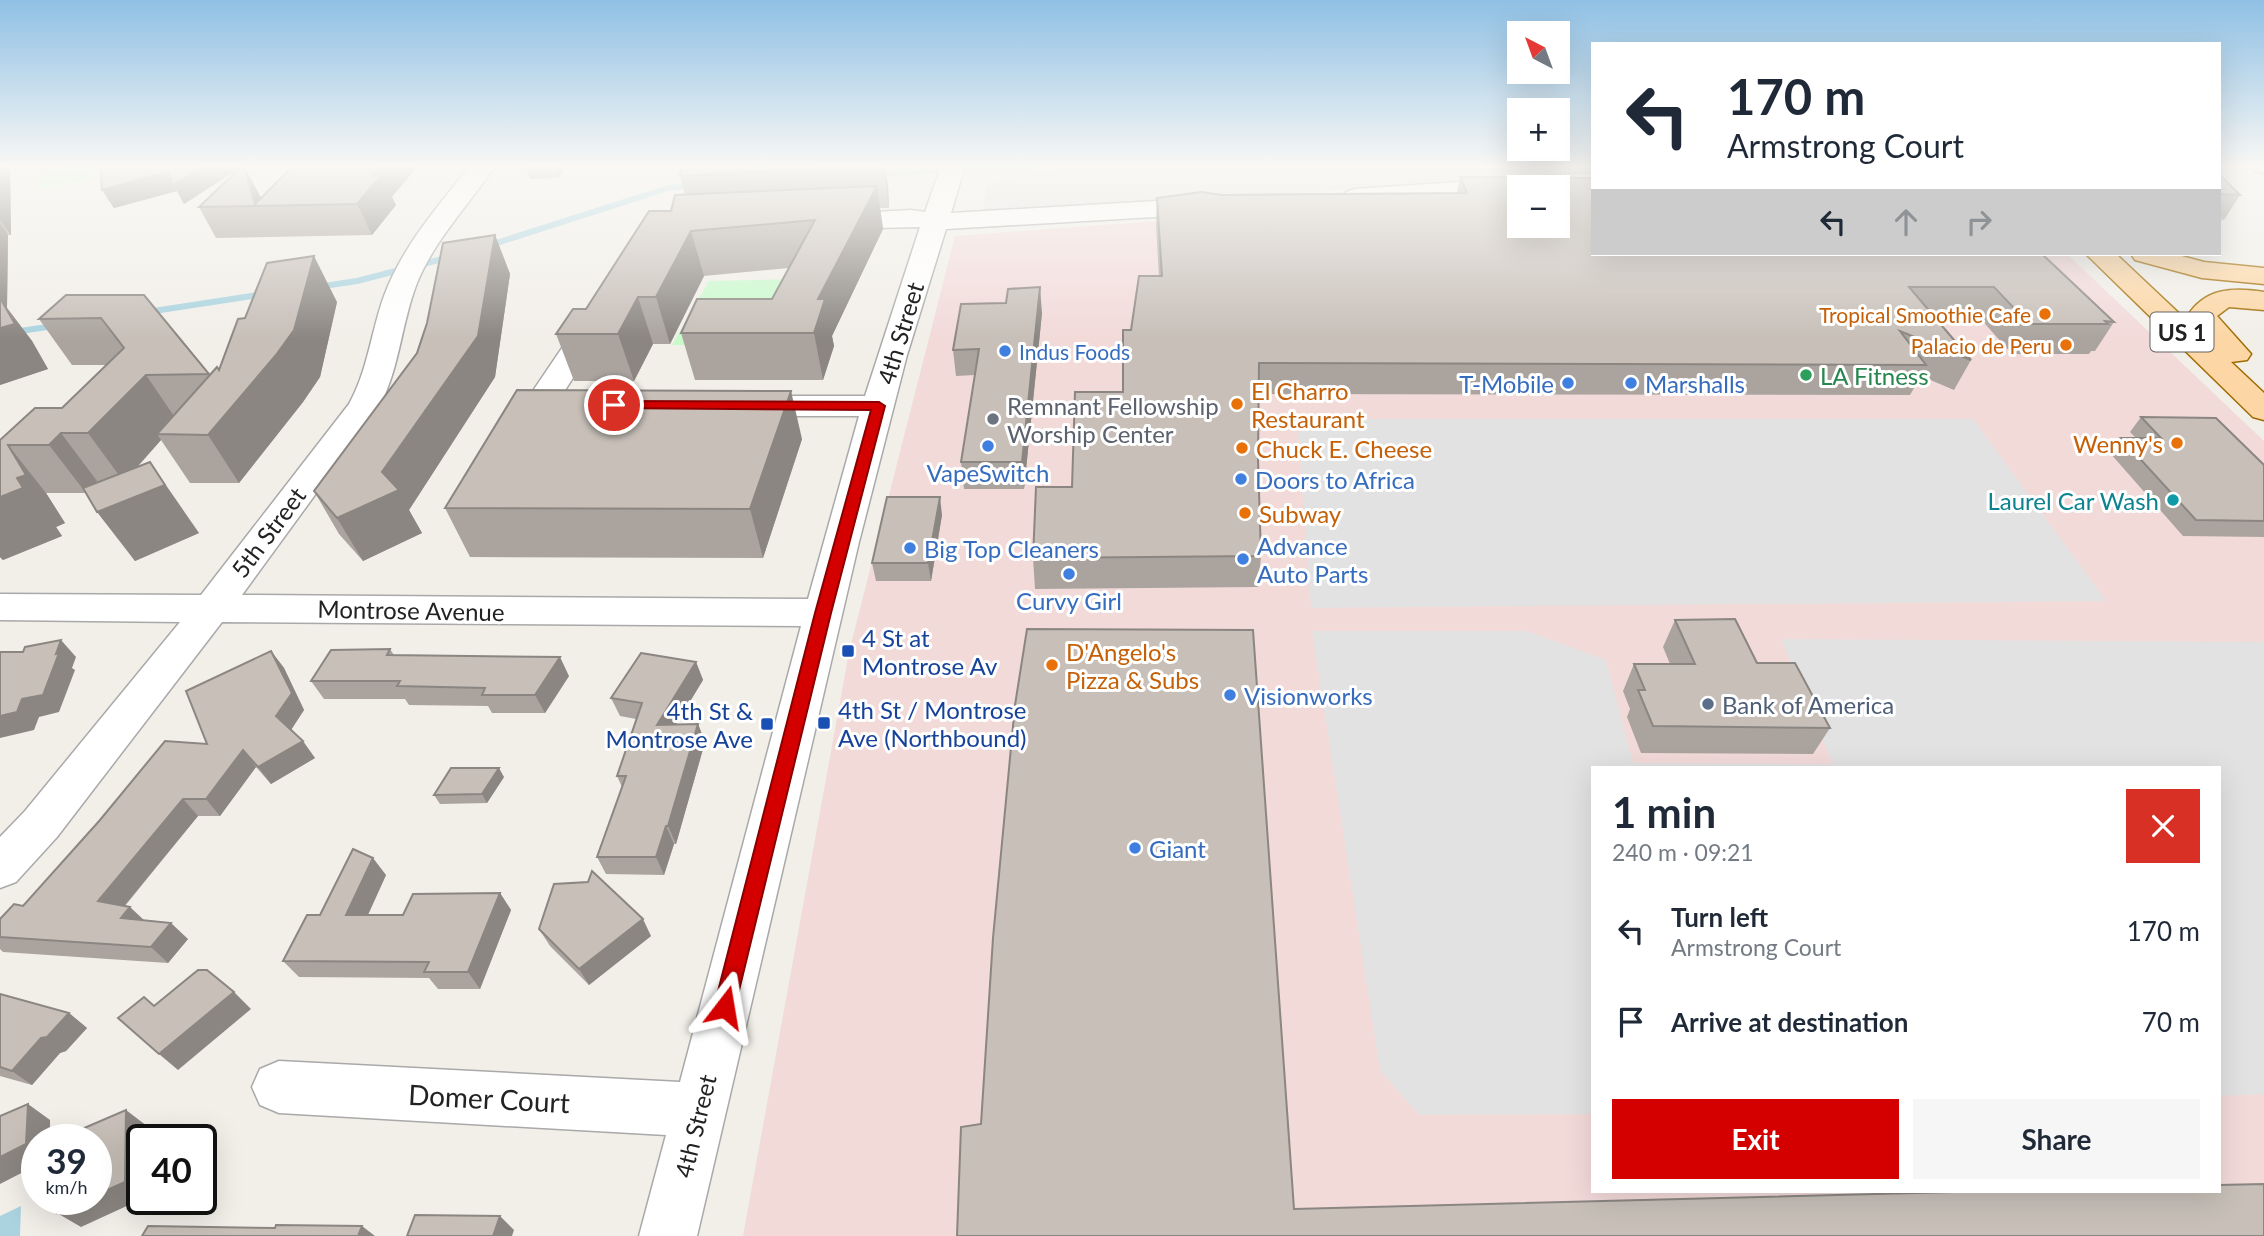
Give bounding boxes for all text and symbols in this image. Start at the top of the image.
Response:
north arrow [1507,21,1570,84]
map controls [1507,21,1570,238]
text: 170 m [1727,67,1865,125]
icon: left [1612,70,1703,161]
button: + [1507,98,1570,161]
text: Armstrong Court [1727,126,1964,165]
button: − [1507,175,1570,238]
icon: left [1814,203,1852,241]
icon: ahead [1887,203,1925,241]
icon: right [1960,203,1998,241]
street label: 4th Street [871,278,929,388]
place label: Tropical Smoothie Cafe [1819,302,2031,327]
marker: Tropical Smoothie Cafe [2037,306,2053,322]
road number: US 1 [2150,312,2214,352]
place label: Palacio de Peru [1911,333,2052,358]
marker: Palacio de Peru [2058,337,2074,353]
place label: Indus Foods [1019,339,1130,364]
marker: Indus Foods [997,343,1013,359]
place label: LA Fitness [1820,361,1929,390]
marker: LA Fitness [1798,367,1814,383]
place label: T-Mobile [1459,369,1554,398]
place label: Marshalls [1645,369,1745,398]
pin [584,375,644,435]
marker: T-Mobile [1560,375,1576,391]
marker: Marshalls [1623,375,1639,391]
place label: El Charro Restaurant [1251,376,1365,433]
icon: arrive [595,386,633,424]
place label: Remnant Fellowship Worship Center [1007,391,1219,448]
marker: El Charro Restaurant [1229,396,1245,412]
marker: Remnant Fellowship Worship Center [985,411,1001,427]
place label: Wenny's [2073,429,2163,458]
place label: Chuck E. Cheese [1256,434,1432,463]
marker: Wenny's [2169,435,2185,451]
marker: VapeSwitch [980,438,996,454]
marker: Chuck E. Cheese [1234,440,1250,456]
place label: VapeSwitch [927,458,1049,487]
place label: Doors to Africa [1255,465,1415,494]
marker: Doors to Africa [1233,471,1249,487]
street label: 5th Street [225,481,311,583]
place label: Laurel Car Wash [1987,486,2159,515]
marker: Laurel Car Wash [2165,492,2181,508]
place label: Subway [1259,499,1342,528]
marker: Subway [1237,505,1253,521]
place label: Advance Auto Parts [1257,531,1368,588]
place label: Big Top Cleaners [924,534,1099,563]
marker: Big Top Cleaners [902,540,918,556]
marker: Advance Auto Parts [1235,551,1251,567]
marker: Curvy Girl [1061,566,1077,582]
place label: Curvy Girl [1016,586,1122,615]
street label: Montrose Avenue [317,594,505,626]
place label: 4 St at Montrose Av [862,623,998,680]
place label: D'Angelo's Pizza & Subs [1066,637,1199,694]
marker: 4 St at Montrose Av [840,643,856,659]
marker: D'Angelo's Pizza & Subs [1044,657,1060,673]
place label: Visionworks [1244,681,1373,710]
marker: Visionworks [1222,687,1238,703]
place label: Bank of America [1722,690,1894,719]
place label: 4th St / Montrose Ave (Northbound) [838,695,1027,752]
place label: 4th St & Montrose Ave [605,696,753,753]
marker: Bank of America [1700,696,1716,712]
marker: 4th St / Montrose Ave (Northbound) [816,715,832,731]
marker: 4th St & Montrose Ave [759,716,775,732]
text: 1 min [1612,787,1716,837]
button: close [2126,789,2200,863]
place label: Giant [1149,834,1206,863]
text: 240 m · 09:21 [1612,838,1754,866]
marker: Giant [1127,840,1143,856]
text: Turn left [1671,901,1768,933]
icon: left [1612,912,1650,950]
text: 170 m [2127,915,2200,947]
text: Armstrong Court [1671,933,1841,961]
position arrow [688,970,762,1044]
icon: arrive [1612,1003,1650,1041]
text: Arrive at destination [1671,1006,1908,1038]
text: 70 m [2142,1006,2200,1038]
street label: 4th Street [668,1071,722,1181]
street label: Domer Court [407,1077,571,1119]
button: Exit [1612,1099,1899,1179]
button: Share [1913,1099,2200,1179]
speed limit sign: 40 [126,1124,217,1215]
text: 39 [46,1139,87,1181]
text: km/h [45,1176,88,1198]

